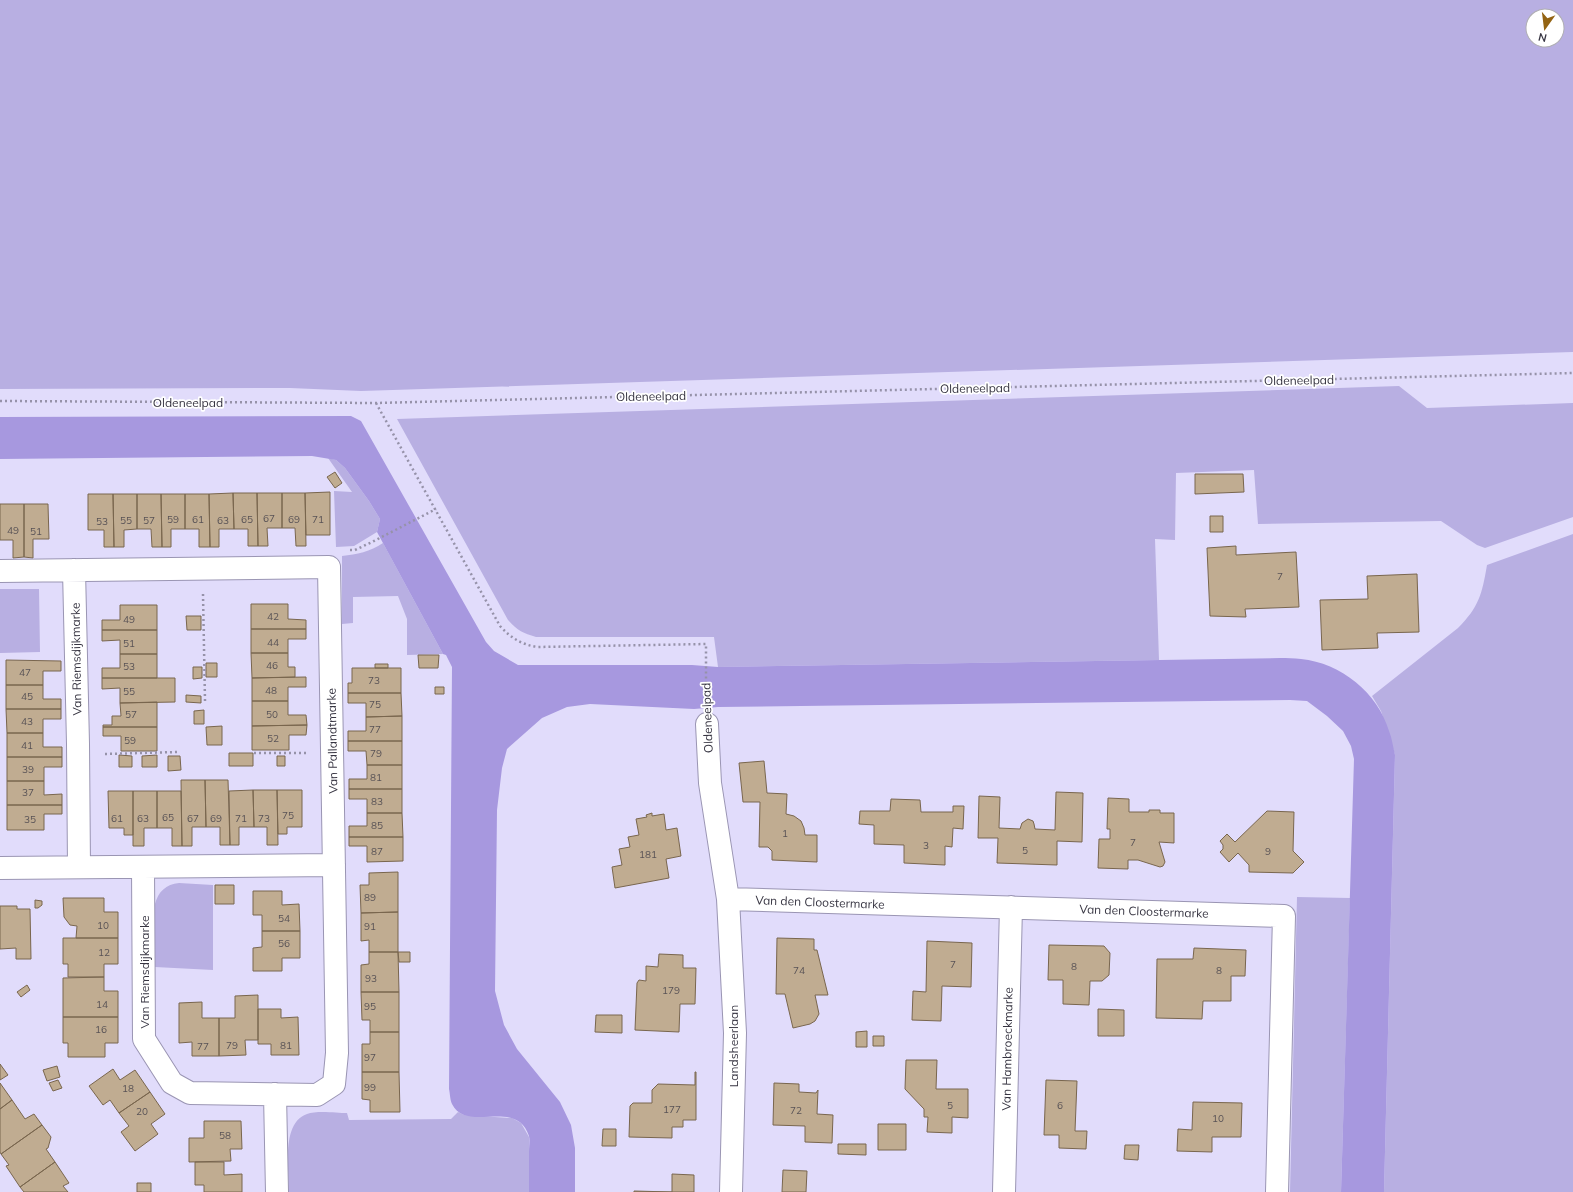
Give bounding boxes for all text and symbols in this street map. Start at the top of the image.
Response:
north arrow [1525,8,1565,48]
text: N [1537,30,1548,46]
street label: Oldeneelpad [1264,372,1334,388]
street label: Oldeneelpad [940,380,1010,396]
street label: Oldeneelpad [616,388,686,404]
street label: Oldeneelpad [153,395,223,410]
house number: 67 [263,512,275,525]
house number: 59 [167,513,179,526]
house number: 61 [192,513,204,526]
house number: 65 [241,513,253,526]
house number: 69 [288,513,300,526]
house number: 71 [312,513,324,526]
house number: 55 [120,514,132,527]
house number: 57 [143,514,155,527]
house number: 63 [217,514,229,527]
house number: 53 [96,515,108,528]
house number: 49 [7,524,19,537]
house number: 51 [30,525,42,538]
house number: 7 [1277,570,1283,583]
street label: Van Riemsdijkmarke [68,602,84,716]
house number: 42 [267,610,279,623]
house number: 49 [123,613,135,626]
house number: 44 [267,636,279,649]
house number: 51 [123,637,135,650]
house number: 46 [266,659,278,672]
house number: 53 [123,660,135,673]
house number: 47 [19,666,31,679]
house number: 73 [368,674,380,687]
street label: Oldeneelpad [698,683,716,753]
house number: 48 [265,684,277,697]
house number: 55 [123,685,135,698]
street label: Van Pallandtmarke [324,688,340,794]
house number: 45 [21,690,33,703]
house number: 75 [369,698,381,711]
house number: 57 [125,708,137,721]
house number: 50 [266,708,278,721]
house number: 43 [21,715,33,728]
house number: 77 [369,723,381,736]
house number: 52 [267,732,279,745]
house number: 59 [124,734,136,747]
house number: 41 [21,739,33,752]
house number: 79 [370,747,382,760]
house number: 39 [22,763,34,776]
house number: 81 [370,771,382,784]
house number: 37 [22,786,34,799]
house number: 83 [371,795,383,808]
house number: 75 [282,809,294,822]
house number: 65 [162,811,174,824]
house number: 61 [111,812,123,825]
house number: 63 [137,812,149,825]
house number: 67 [187,812,199,825]
house number: 69 [210,812,222,825]
house number: 71 [235,812,247,825]
house number: 73 [258,812,270,825]
house number: 35 [24,813,36,826]
house number: 85 [371,819,383,832]
house number: 1 [782,827,788,840]
house number: 7 [1130,836,1136,849]
house number: 3 [923,839,929,852]
house number: 5 [1022,844,1028,857]
house number: 87 [371,845,383,858]
house number: 9 [1265,845,1271,858]
house number: 181 [639,848,657,861]
house number: 89 [364,891,376,904]
street label: Van den Cloostermarke [755,892,885,912]
street label: Van den Cloostermarke [1079,901,1209,921]
house number: 54 [278,912,290,925]
street label: Van Riemsdijkmarke [137,916,152,1028]
house number: 10 [97,919,109,932]
house number: 91 [364,920,376,933]
house number: 56 [278,937,290,950]
house number: 12 [98,946,110,959]
house number: 7 [950,958,956,971]
house number: 8 [1071,960,1077,973]
house number: 74 [793,964,805,977]
house number: 8 [1216,964,1222,977]
house number: 93 [365,972,377,985]
house number: 179 [662,984,680,997]
street label: Van Hambroeckmarke [998,987,1016,1111]
house number: 14 [96,998,108,1011]
house number: 95 [364,1000,376,1013]
street label: Landsheerlaan [726,1005,741,1087]
house number: 16 [95,1023,107,1036]
house number: 79 [226,1039,238,1052]
house number: 81 [280,1039,292,1052]
house number: 77 [197,1040,209,1053]
house number: 97 [364,1051,376,1064]
house number: 99 [364,1081,376,1094]
house number: 18 [122,1082,134,1095]
house number: 5 [947,1099,953,1112]
house number: 6 [1057,1099,1063,1112]
house number: 177 [663,1103,681,1116]
house number: 72 [790,1104,802,1117]
house number: 20 [136,1105,148,1118]
house number: 10 [1212,1112,1224,1125]
house number: 58 [219,1129,231,1142]

